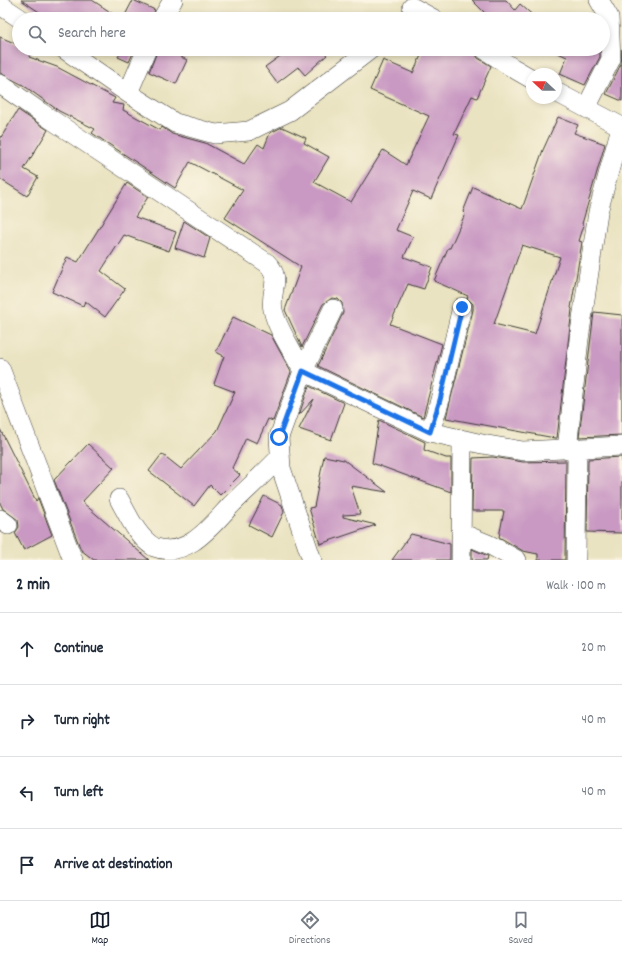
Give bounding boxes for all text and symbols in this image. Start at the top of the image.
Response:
search box [12,12,610,56]
icon: search [26,23,48,45]
text: Search here [58,23,126,45]
north arrow [526,68,562,104]
route end [453,298,471,316]
route start [270,428,288,446]
text: 2 min [16,574,50,598]
text: Walk · 100 m [546,577,606,596]
icon: ahead [16,638,38,660]
text: Continue [54,638,103,660]
text: 20 m [581,639,606,658]
icon: right [16,710,38,732]
text: Turn right [54,710,110,732]
text: 40 m [582,711,606,730]
icon: left [16,782,38,804]
text: Turn left [54,782,103,804]
text: 40 m [582,783,606,802]
icon: arrive [16,854,38,876]
text: Arrive at destination [54,854,172,876]
tab: Map [89,909,111,949]
tab: Directions [289,909,331,949]
tab: Saved [508,909,533,949]

